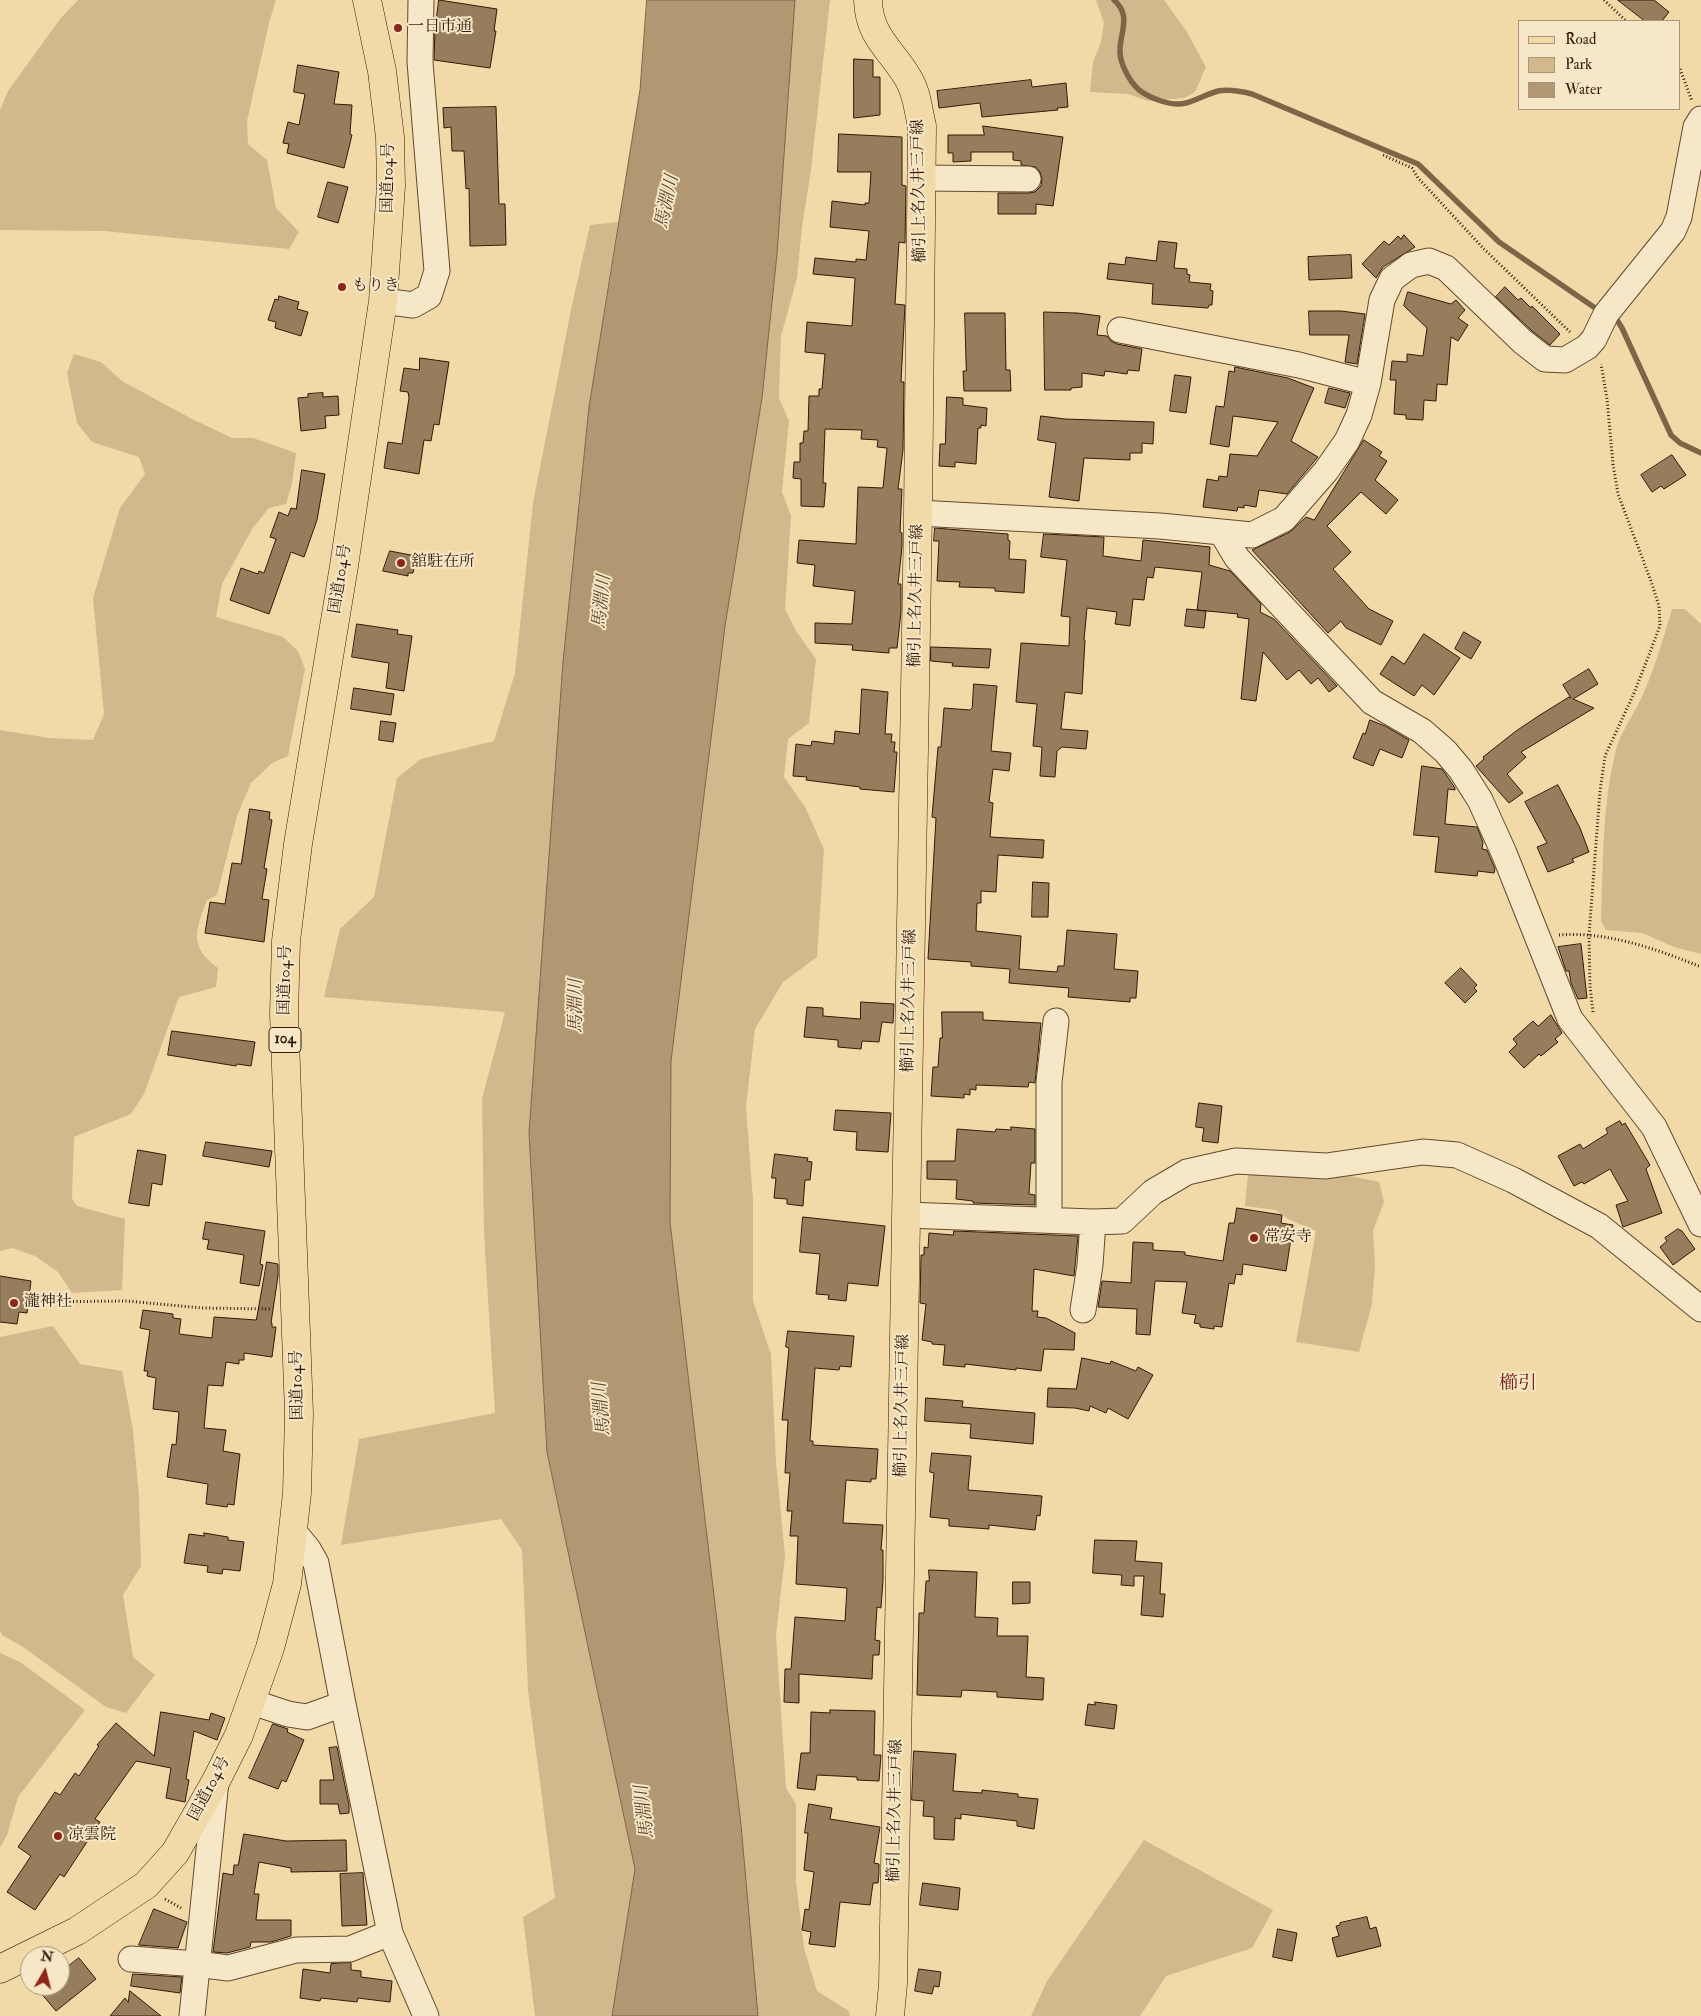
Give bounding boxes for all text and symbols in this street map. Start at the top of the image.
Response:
place label: 一日市通 [408,18,472,38]
legend [1518,20,1681,110]
marker: 一日市通 [392,22,404,34]
text: Road [1565,30,1596,49]
text: Park [1565,55,1592,74]
text: Water [1565,80,1602,99]
street label: 櫛引上名久井三戸線 [909,119,931,263]
street label: 国道104号 [379,143,399,213]
water label: 馬淵川 [652,173,684,231]
place label: もりき [352,277,400,297]
marker: もりき [336,281,348,293]
street label: 櫛引上名久井三戸線 [906,524,928,668]
street label: 国道104号 [326,543,356,615]
place label: 舘駐在所 [411,553,475,573]
marker: 舘駐在所 [395,557,407,569]
water label: 馬淵川 [589,574,617,630]
street label: 櫛引上名久井三戸線 [899,929,921,1073]
street label: 国道104号 [276,945,296,1015]
water label: 馬淵川 [566,979,588,1033]
road number: 104 [269,1028,301,1052]
place label: 常安寺 [1264,1228,1312,1248]
marker: 常安寺 [1248,1232,1260,1244]
place label: 瀧神社 [24,1293,72,1313]
marker: 瀧神社 [8,1297,20,1309]
street label: 櫛引上名久井三戸線 [892,1334,914,1478]
street label: 国道104号 [288,1350,308,1420]
district label: 櫛引 [1499,1374,1537,1396]
water label: 馬淵川 [590,1381,616,1437]
street label: 櫛引上名久井三戸線 [885,1739,907,1883]
street label: 国道104号 [185,1753,235,1825]
water label: 馬淵川 [632,1784,660,1840]
place label: 凉雲院 [68,1826,116,1846]
marker: 凉雲院 [52,1830,64,1842]
north arrow [20,1946,70,1996]
text: N [40,1947,54,1966]

